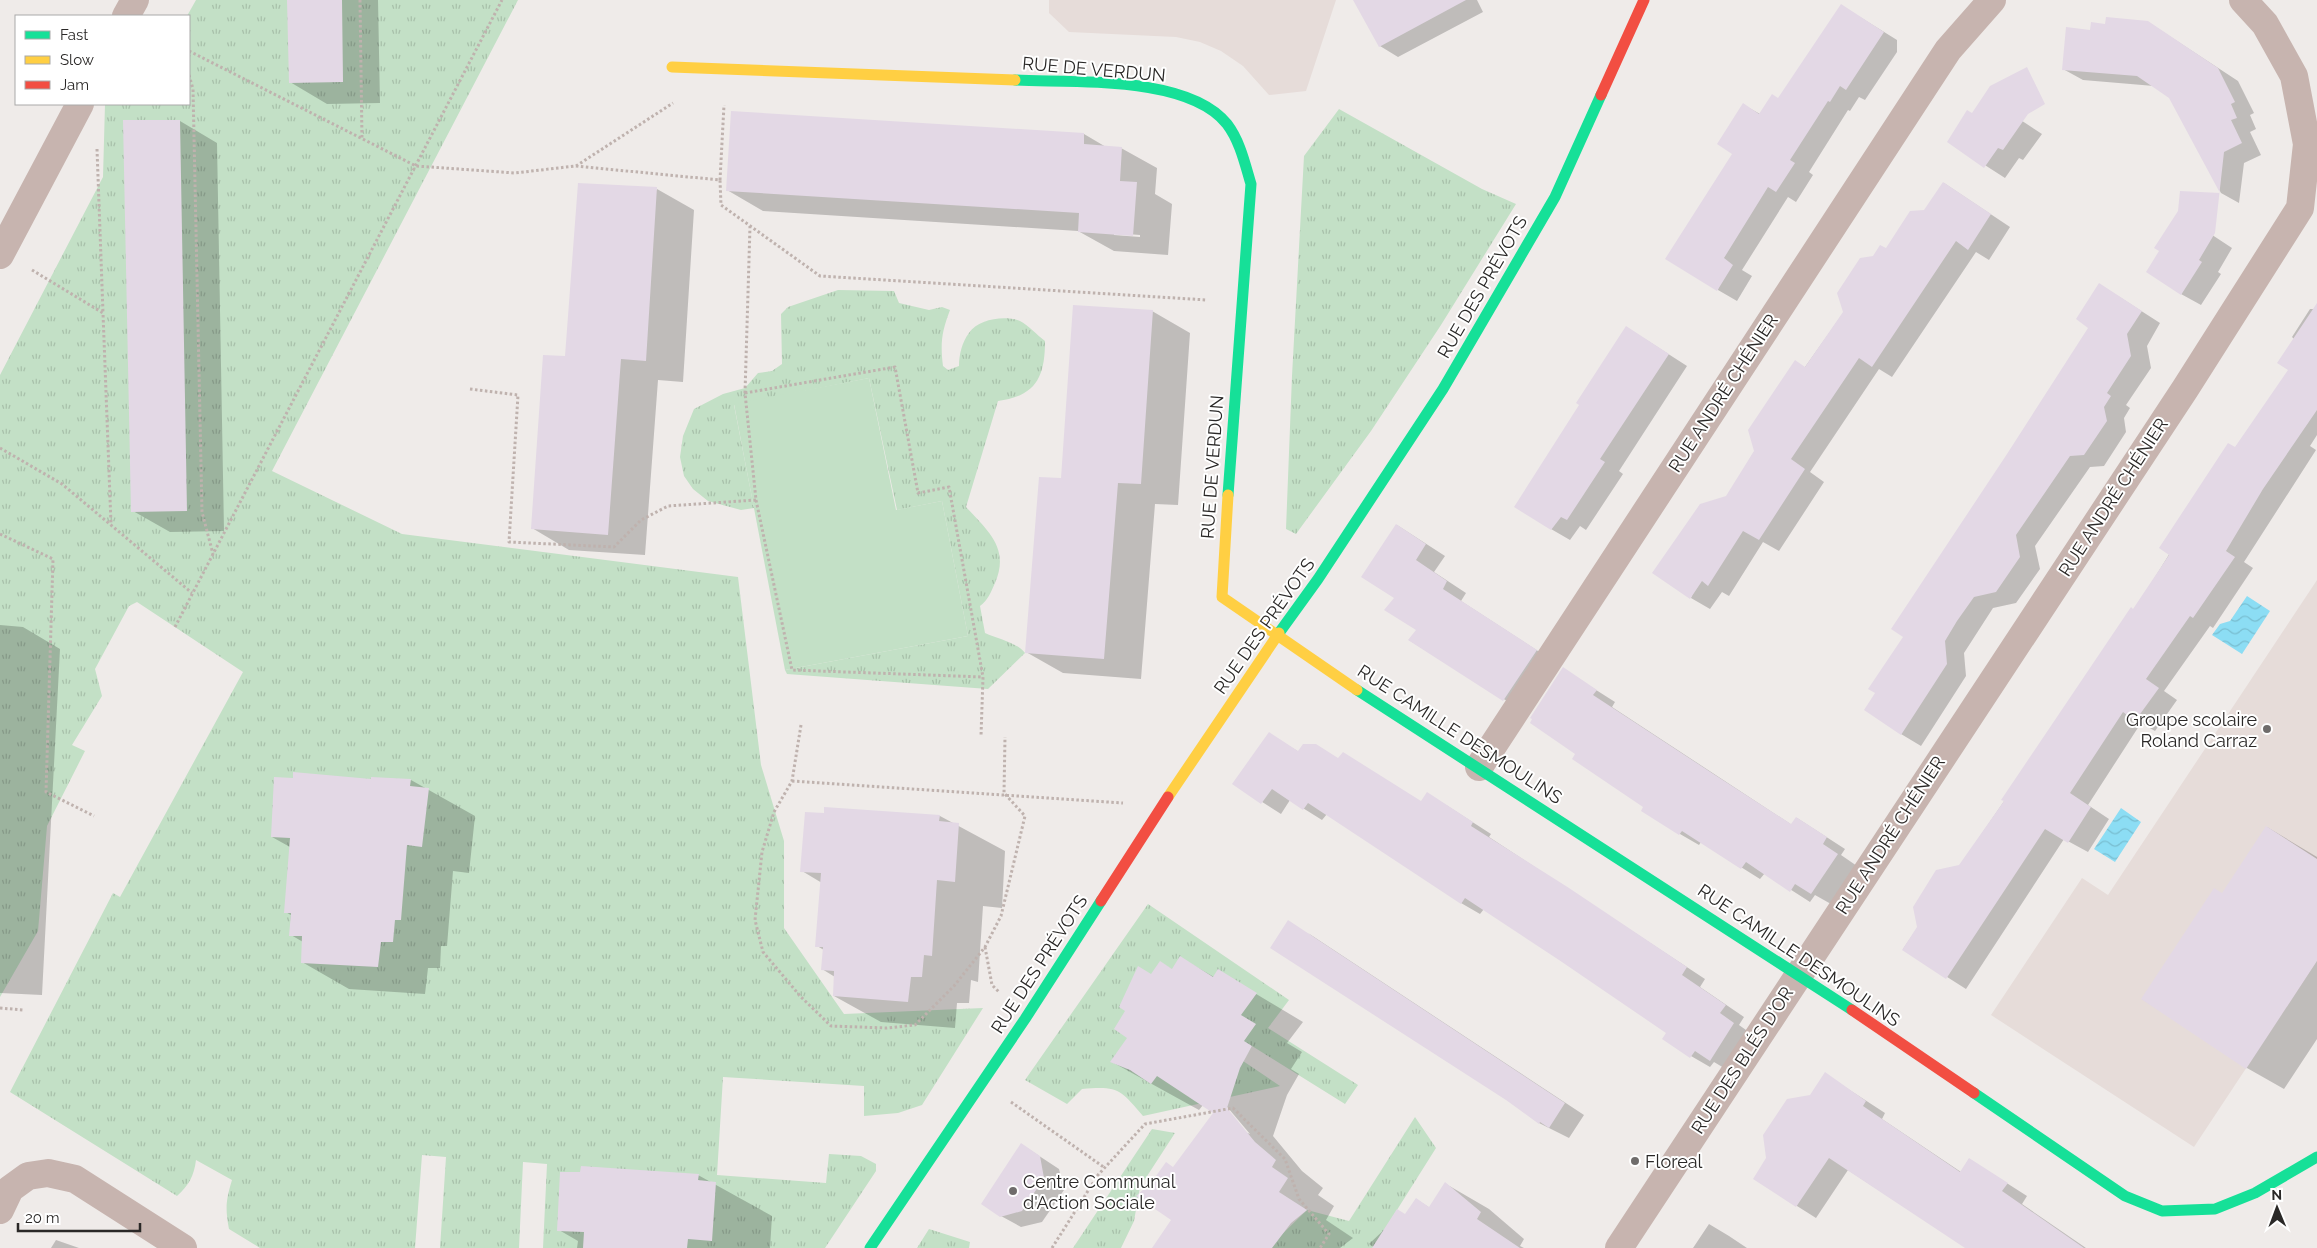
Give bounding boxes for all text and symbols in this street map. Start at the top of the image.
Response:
legend [15,15,190,105]
text: Fast [60,26,88,44]
text: Slow [60,51,94,69]
street label: RUE DE VERDUN [1021,52,1167,86]
text: Jam [60,76,89,94]
street label: RUE DES PRÉVOTS [1432,212,1531,362]
street label: RUE ANDRÉ CHÉNIER [1663,309,1782,476]
street label: RUE DE VERDUN [1197,394,1227,540]
street label: RUE ANDRÉ CHÉNIER [2053,413,2172,580]
street label: RUE DES PRÉVOTS [1208,553,1319,698]
street label: RUE CAMILLE DESMOULINS [1354,660,1566,808]
place label: Groupe scolaire Roland Carraz [2126,709,2257,751]
marker: Groupe scolaire Roland Carraz [2261,723,2273,735]
street label: RUE ANDRÉ CHÉNIER [1830,751,1949,918]
street label: RUE CAMILLE DESMOULINS [1694,879,1904,1031]
street label: RUE DES PRÉVOTS [986,890,1092,1037]
street label: RUE DES BLÉS D'OR [1686,982,1797,1137]
place label: Floreal [1645,1151,1703,1172]
marker: Floreal [1629,1155,1641,1167]
place label: Centre Communal d'Action Sociale [1023,1171,1176,1213]
north arrow [2252,1183,2302,1233]
marker: Centre Communal d'Action Sociale [1007,1185,1019,1197]
text: N [2271,1187,2282,1203]
scale bar [18,1200,140,1232]
text: 20 m [25,1209,60,1227]

